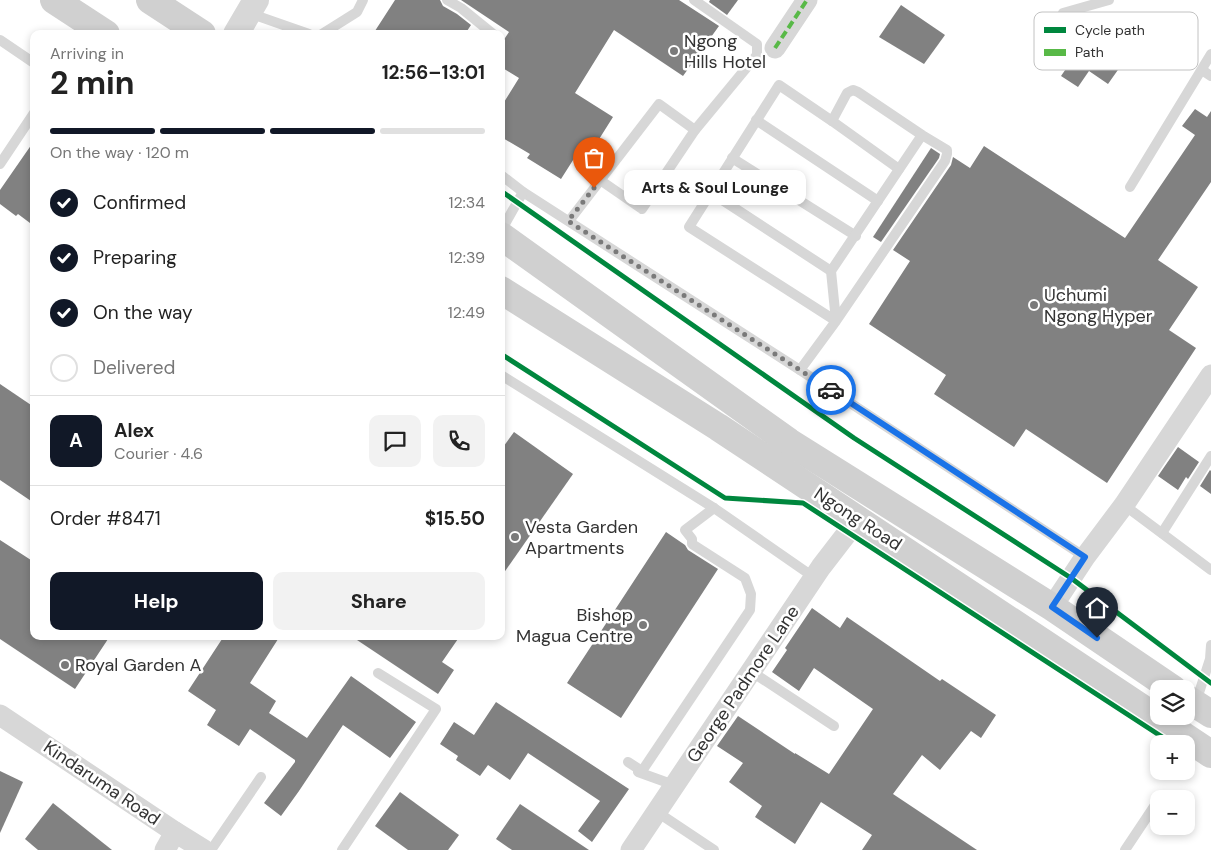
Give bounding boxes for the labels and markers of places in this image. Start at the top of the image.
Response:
place label: Ngong Hills Hotel [684,29,766,74]
marker: Ngong Hills Hotel [668,45,680,57]
pin [573,137,615,188]
callout: Arts & Soul Lounge [624,170,806,206]
place label: Uchumi Ngong Hyper [1044,283,1153,328]
marker: Uchumi Ngong Hyper [1028,299,1040,311]
place label: Vesta Garden Apartments [525,515,638,560]
marker: Vesta Garden Apartments [509,531,521,543]
pin [1076,587,1118,638]
place label: Bishop Magua Centre [516,603,633,648]
marker: Bishop Magua Centre [637,619,649,631]
place label: Royal Garden A [75,653,202,677]
marker: Royal Garden A [59,659,71,671]

